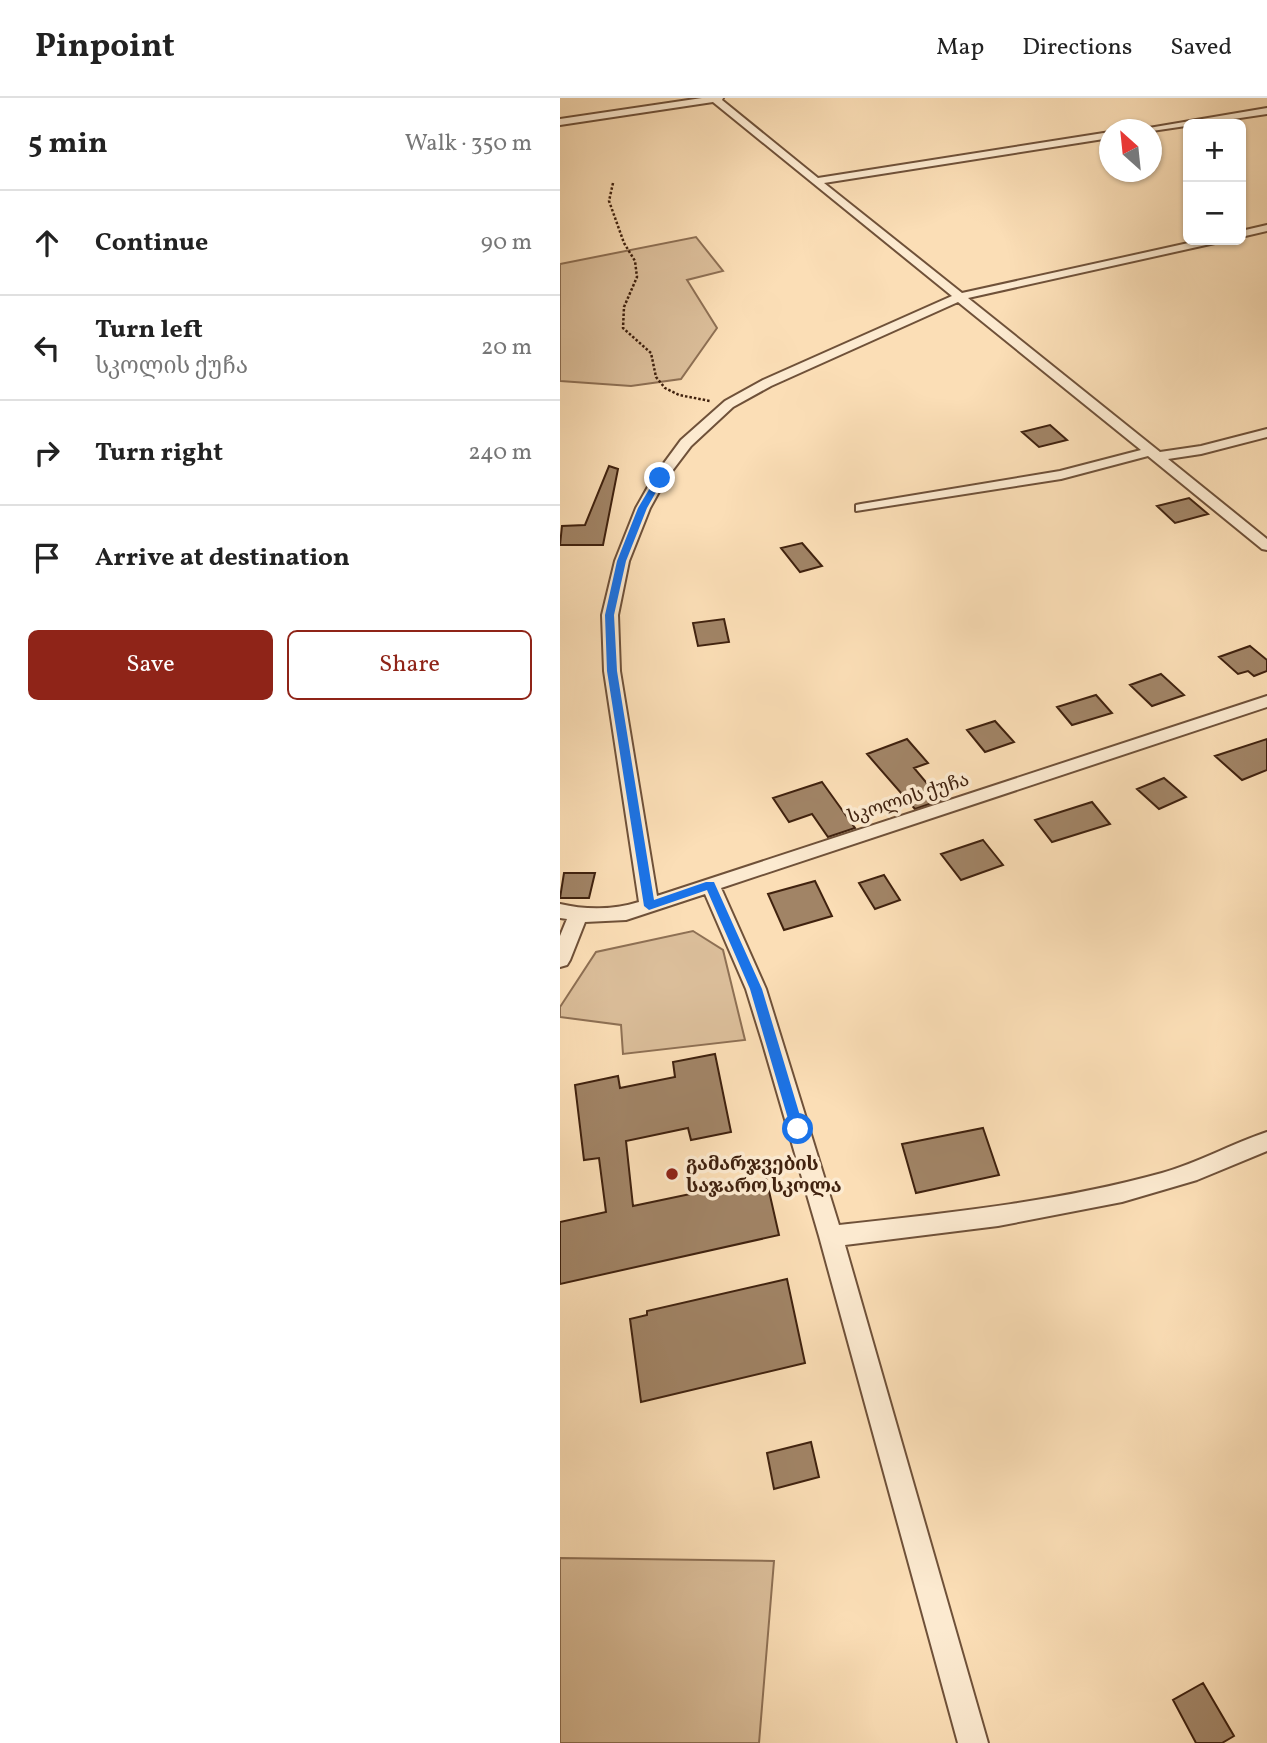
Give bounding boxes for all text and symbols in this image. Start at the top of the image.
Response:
text: Pinpoint [35,25,175,71]
text: Map [936,31,984,65]
text: Directions [1022,31,1132,65]
text: Saved [1170,31,1232,65]
north arrow [1099,119,1162,182]
map controls [1183,119,1246,245]
button: + [1183,119,1246,182]
text: 5 min [28,123,108,165]
text: Walk · 350 m [405,128,532,160]
button: − [1183,182,1246,245]
icon: ahead [28,224,66,262]
text: Continue [95,225,208,261]
text: 90 m [481,227,532,259]
text: Turn left [95,312,203,348]
icon: left [28,329,66,367]
text: 20 m [481,332,532,364]
text: სკოლის ქუჩა [95,351,248,383]
icon: right [28,434,66,472]
text: Turn right [95,435,223,471]
text: 240 m [468,437,532,469]
route end [644,462,675,493]
icon: arrive [28,539,66,577]
text: Arrive at destination [95,540,350,576]
button: Save [28,630,273,700]
button: Share [287,630,532,700]
street label: სკოლის ქუჩა [844,767,973,831]
route start [782,1113,813,1144]
place label: გამარჯვების საჯარო სკოლა [686,1152,842,1200]
marker: გამარჯვების საჯარო სკოლა [664,1166,680,1182]

